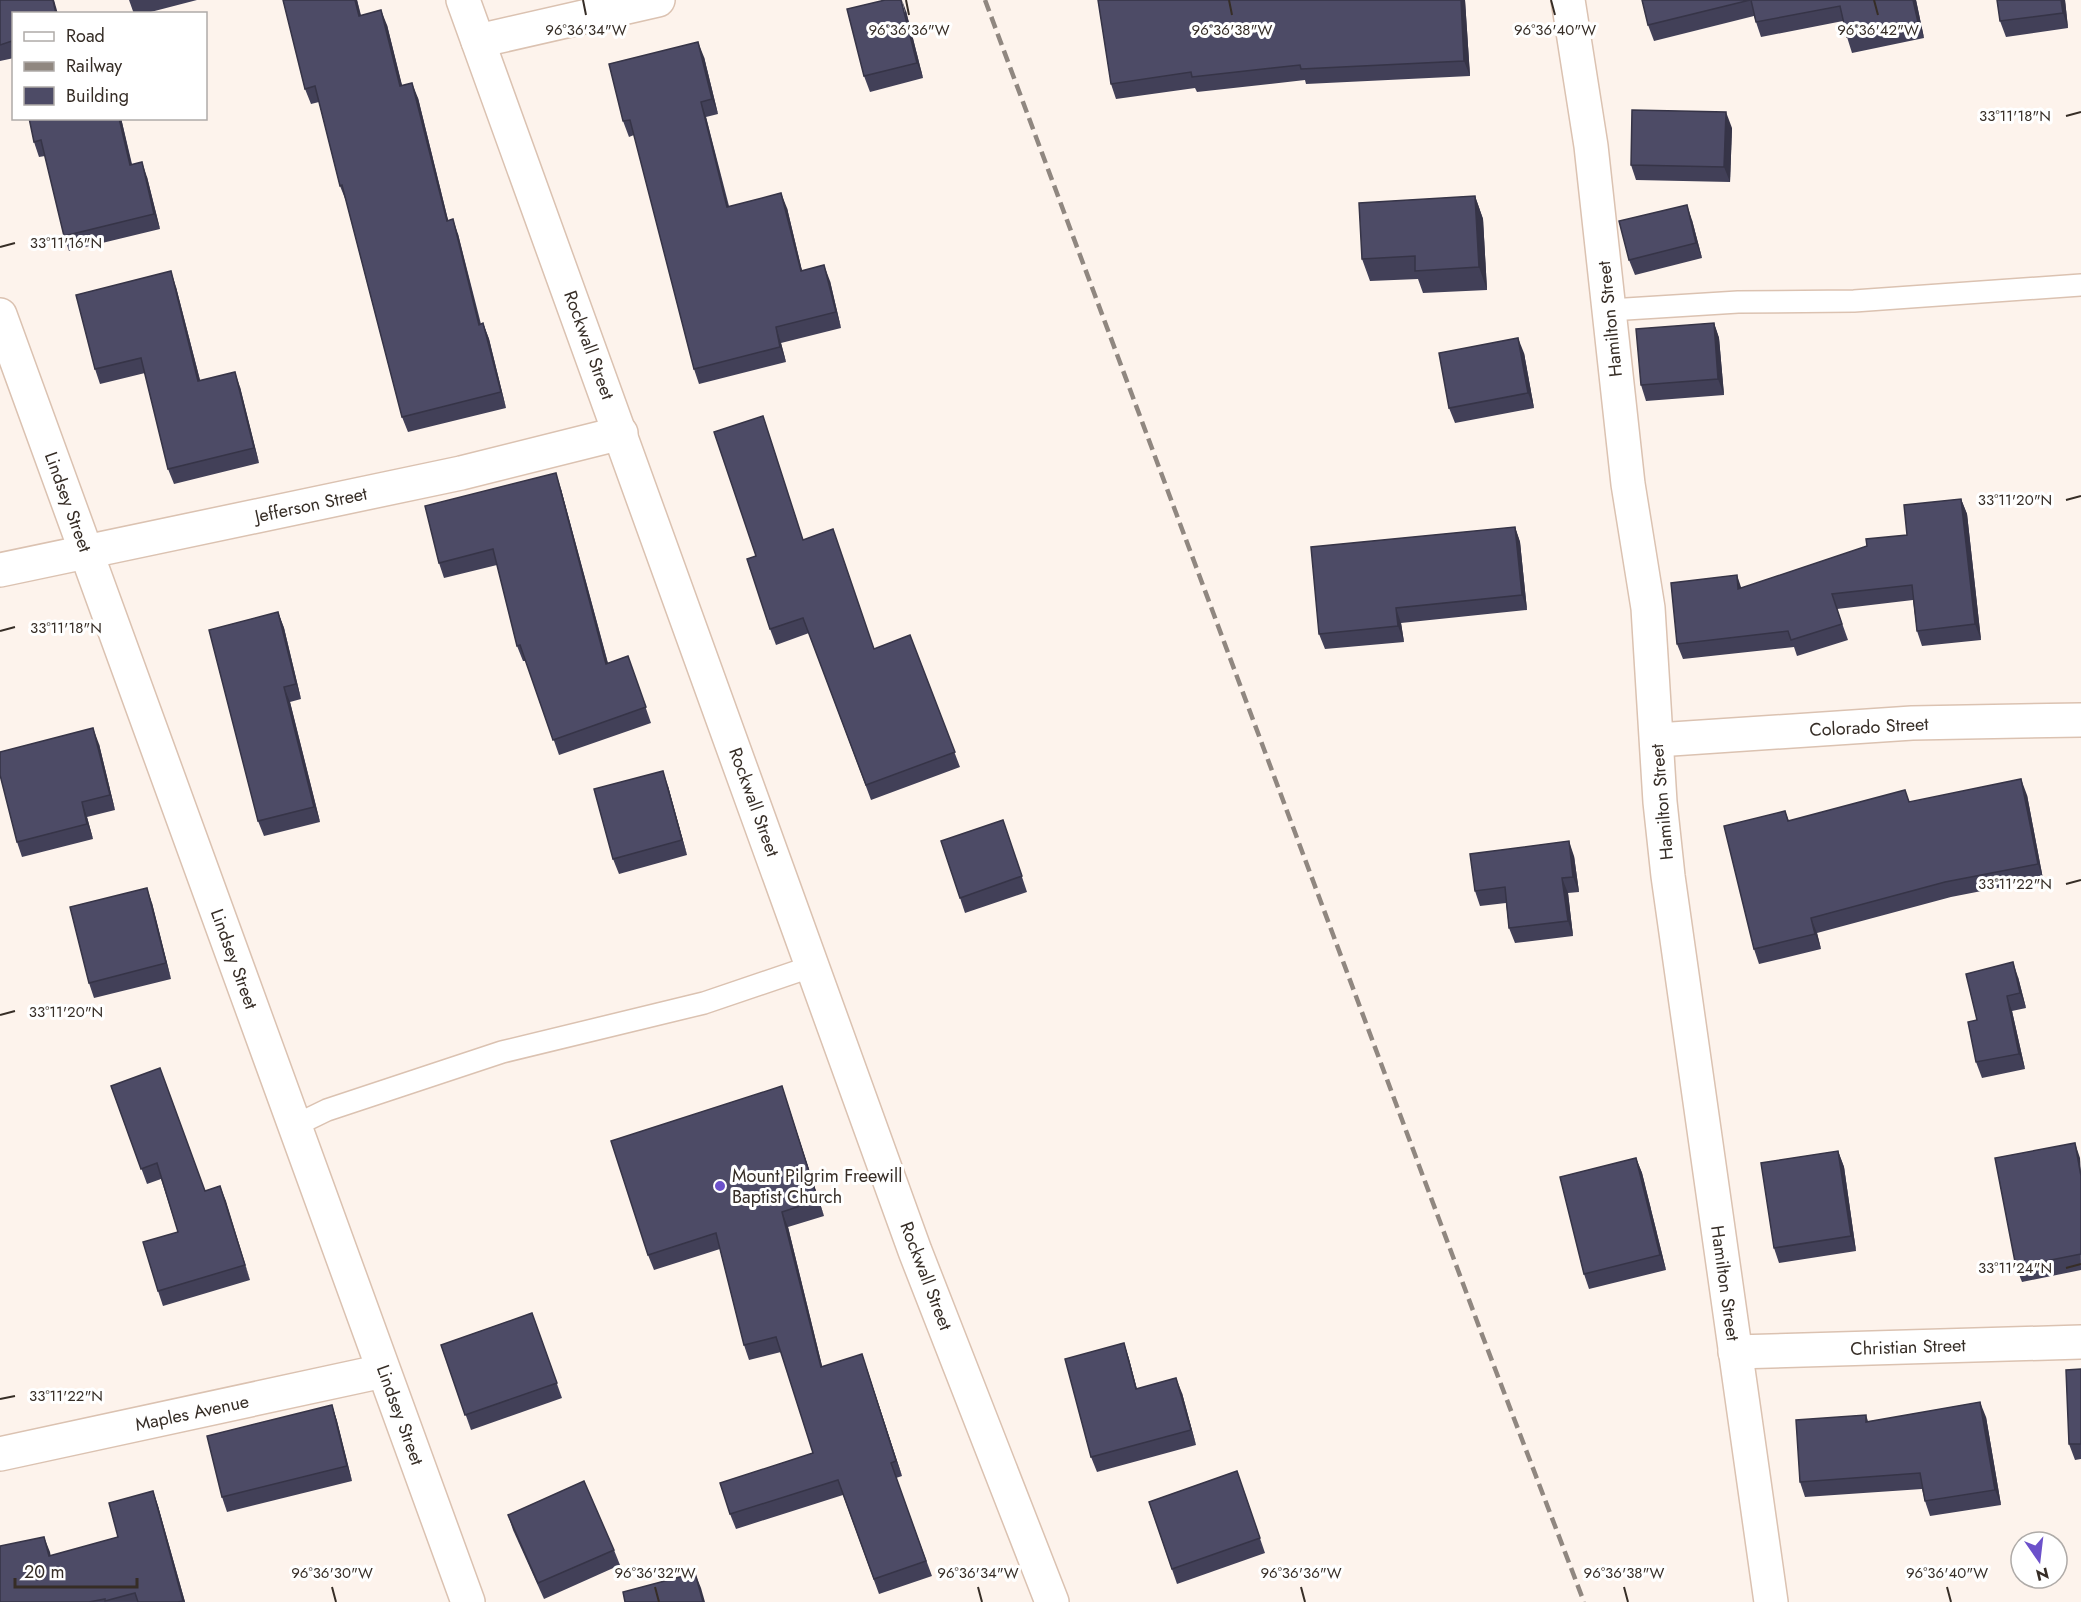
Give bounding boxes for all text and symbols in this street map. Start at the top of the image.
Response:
legend [12,12,207,120]
text: 96°36'34"W [545,19,627,41]
text: 96°36'36"W [868,19,950,41]
text: 96°36'38"W [1192,19,1273,41]
text: 96°36'40"W [1514,19,1596,41]
text: 96°36'42"W [1837,19,1919,41]
text: Road [66,23,105,49]
text: Railway [66,53,122,79]
text: Building [66,83,129,109]
text: 33°11'18"N [1979,105,2051,127]
text: 33°11'16"N [30,232,102,254]
street label: Hamilton Street [1591,259,1629,378]
street label: Rockwall Street [557,287,621,404]
street label: Lindsey Street [38,448,98,556]
street label: Jefferson Street [250,480,370,530]
text: 33°11'20"N [1978,489,2052,511]
text: 33°11'18"N [30,617,102,639]
street label: Colorado Street [1809,711,1930,743]
street label: Hamilton Street [1644,742,1680,861]
street label: Rockwall Street [722,744,786,861]
text: 33°11'22"N [1978,873,2052,895]
street label: Lindsey Street [204,905,264,1013]
text: 33°11'20"N [29,1001,103,1023]
place label: Mount Pilgrim Freewill Baptist Church [732,1163,902,1210]
marker: Mount Pilgrim Freewill Baptist Church [713,1179,727,1193]
street label: Rockwall Street [893,1218,959,1335]
street label: Hamilton Street [1704,1224,1746,1343]
text: 33°11'24"N [1978,1257,2052,1279]
street label: Christian Street [1850,1332,1967,1362]
street label: Lindsey Street [370,1361,430,1469]
text: 33°11'22"N [29,1385,103,1407]
street label: Maples Avenue [133,1388,251,1438]
north arrow [2009,1530,2069,1590]
scale bar [15,1551,136,1589]
text: 20 m [24,1559,64,1585]
text: N [2034,1561,2051,1587]
text: 96°36'30"W [291,1562,373,1584]
text: 96°36'32"W [614,1562,696,1584]
text: 96°36'34"W [937,1562,1019,1584]
text: 96°36'36"W [1260,1562,1342,1584]
text: 96°36'38"W [1584,1562,1665,1584]
text: 96°36'40"W [1906,1562,1988,1584]

